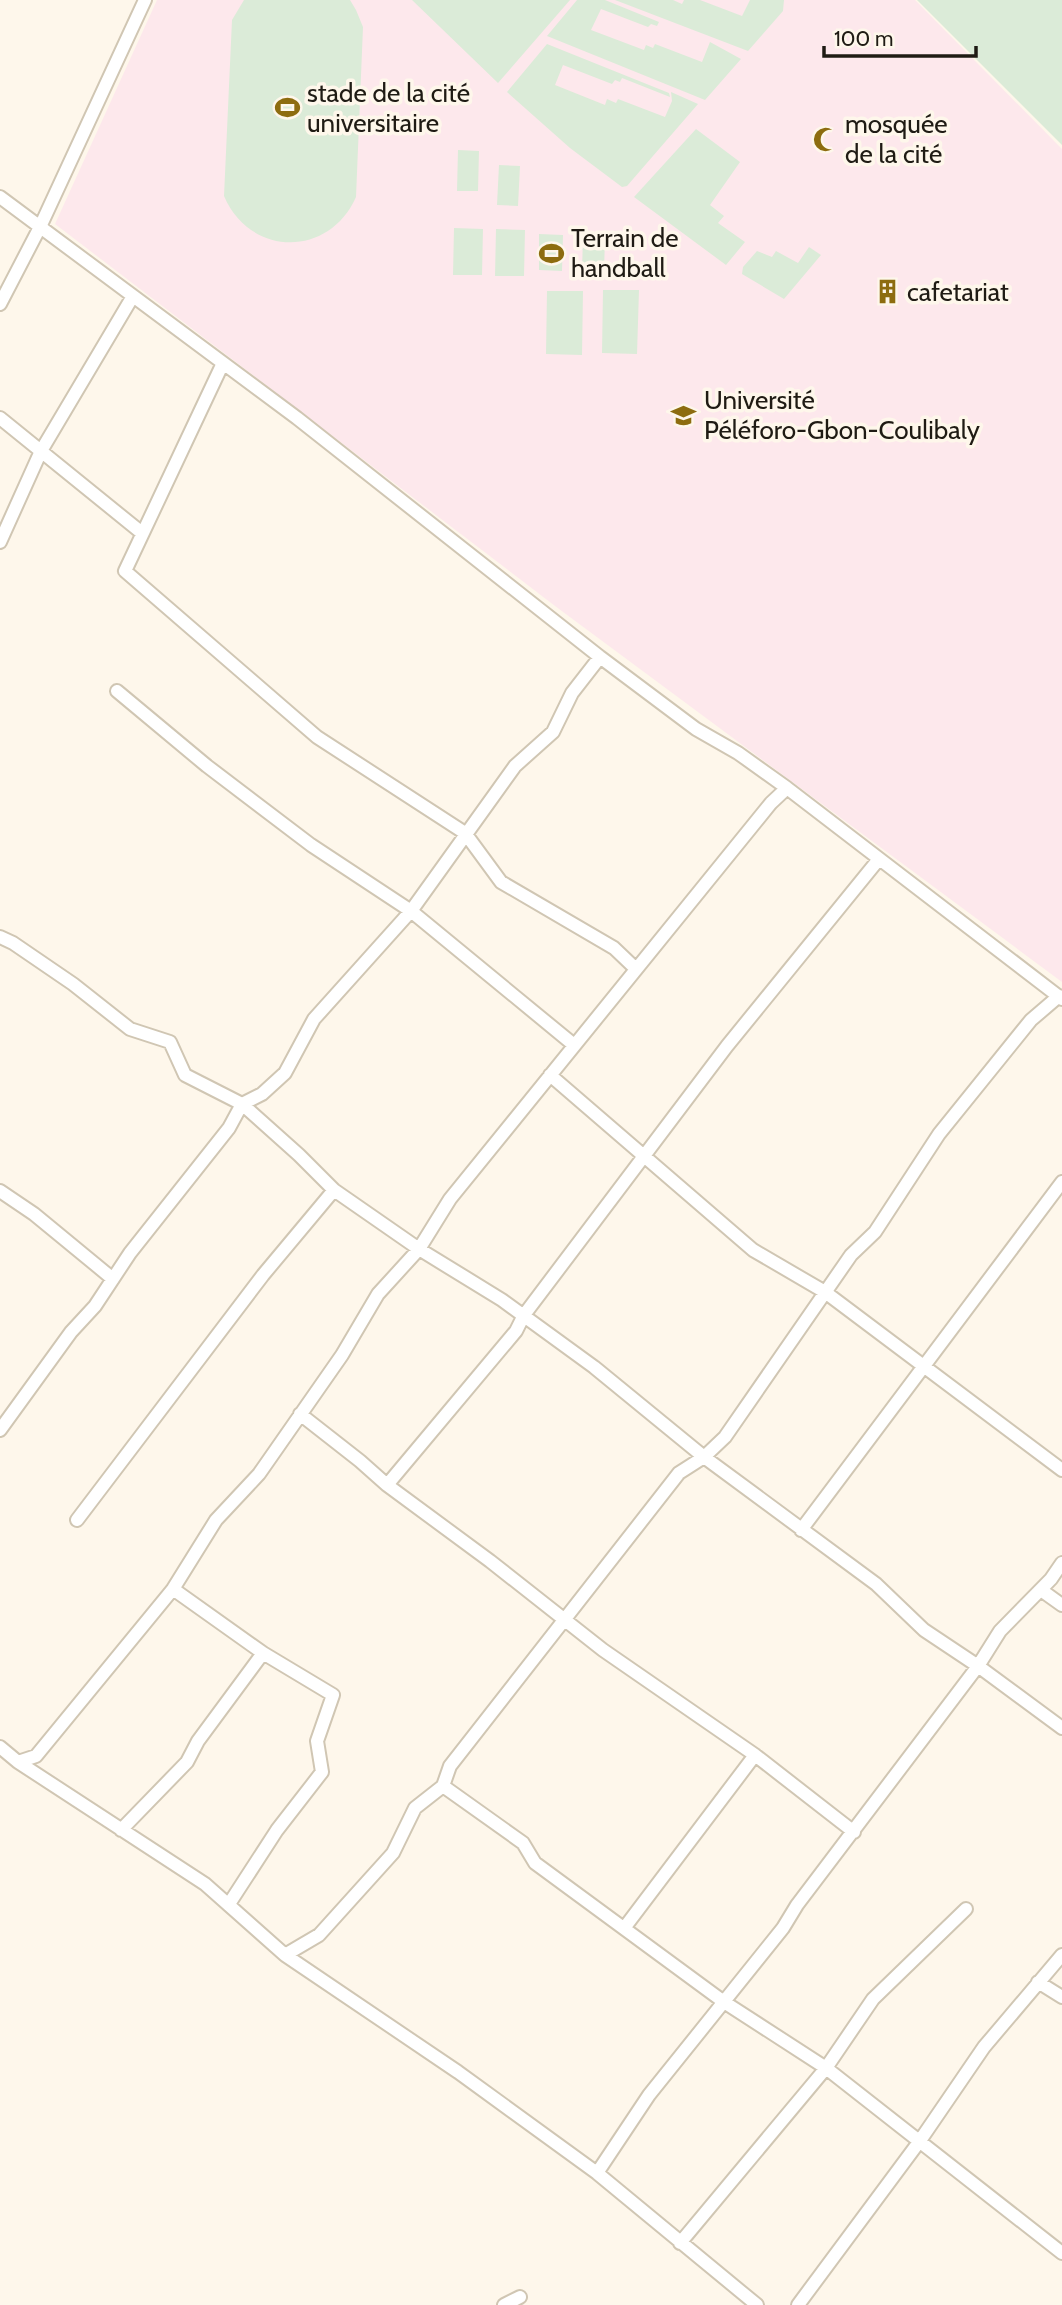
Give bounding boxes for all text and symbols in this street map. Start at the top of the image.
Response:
scale bar [824,14,976,58]
text: 100 m [834,26,893,51]
place label: stade de la cité universitaire [307,77,470,139]
sports icon: stade de la cité universitaire [273,94,301,122]
place label: mosquée de la cité [845,108,948,170]
mosque icon: mosquée de la cité [811,125,839,153]
place label: Terrain de handball [571,222,678,284]
sports icon: Terrain de handball [537,239,565,267]
place label: cafetariat [907,276,1009,308]
building icon: cafetariat [873,278,901,306]
place label: Université Péléforo-Gbon-Coulibaly [704,384,980,446]
school or university icon: Université Péléforo-Gbon-Coulibaly [670,401,698,429]

